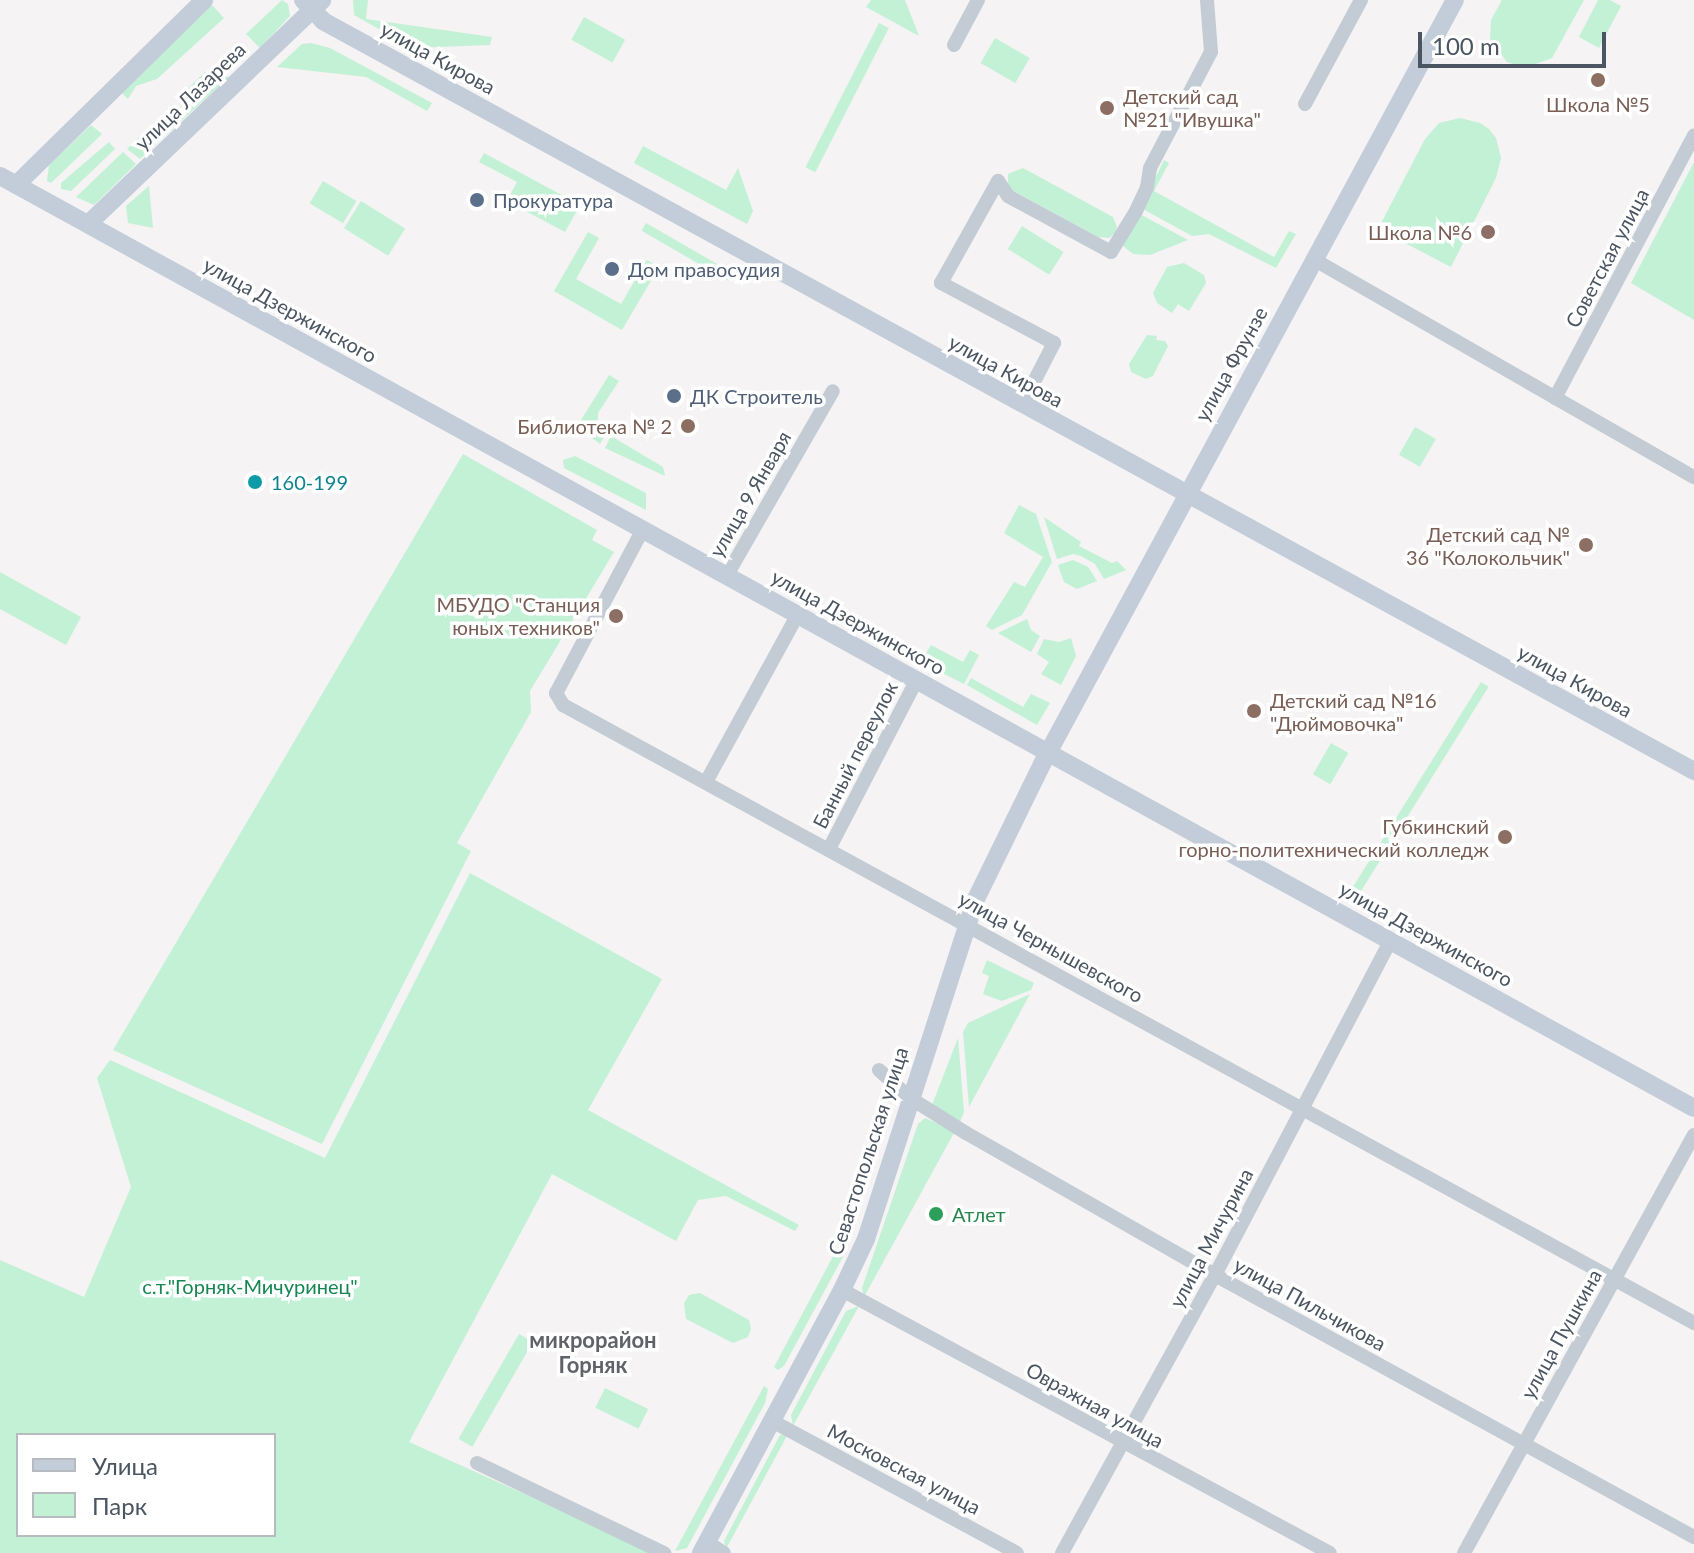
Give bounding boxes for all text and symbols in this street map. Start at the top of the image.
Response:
scale bar [1422,16,1610,66]
street label: улица Кирова [377,17,499,99]
text: 100 m [1432,31,1500,60]
street label: улица Лазарева [130,37,250,155]
marker: Школа №5 [1589,71,1607,89]
place label: Детский сад №21 "Ивушка" [1123,84,1261,131]
place label: Школа №5 [1546,92,1650,116]
marker: Детский сад №21 "Ивушка" [1098,99,1116,117]
street label: Советская улица [1560,184,1654,332]
place label: Прокуратура [493,188,613,212]
marker: Прокуратура [468,191,486,209]
place label: Школа №6 [1368,220,1472,244]
marker: Школа №6 [1479,223,1497,241]
street label: улица Дзержинского [199,252,381,368]
place label: Дом правосудия [628,257,780,281]
marker: Дом правосудия [603,260,621,278]
street label: улица Фрунзе [1190,303,1272,425]
street label: улица Кирова [945,330,1067,412]
place label: ДК Строитель [690,384,823,408]
marker: ДК Строитель [665,387,683,405]
place label: Библиотека № 2 [517,414,672,438]
marker: Библиотека № 2 [679,417,697,435]
street label: улица 9 Января [704,427,796,561]
place label: 160-199 [271,470,348,494]
marker: 160-199 [246,473,264,491]
place label: Детский сад № 36 "Колокольчик" [1406,522,1570,569]
marker: Детский сад № 36 "Колокольчик" [1577,536,1595,554]
street label: улица Дзержинского [767,564,949,680]
place label: МБУДО "Станция юных техников" [436,592,600,639]
marker: МБУДО "Станция юных техников" [607,607,625,625]
street label: улица Кирова [1514,640,1636,722]
street label: Банный переулок [808,677,902,833]
place label: Детский сад №16 "Дюймовочка" [1270,688,1437,735]
marker: Детский сад №16 "Дюймовочка" [1245,702,1263,720]
place label: Губкинский горно-политехнический колледж [1178,814,1489,861]
marker: Губкинский горно-политехнический колледж [1496,828,1514,846]
street label: улица Дзержинского [1335,876,1517,992]
street label: улица Чернышевского [955,886,1147,1008]
street label: Севастопольская улица [823,1044,913,1258]
street label: улица Мичурина [1164,1164,1258,1312]
place label: Атлет [952,1202,1006,1226]
marker: Атлет [927,1205,945,1223]
street label: улица Пильчикова [1230,1252,1390,1356]
street label: улица Пушкина [1516,1265,1606,1403]
park label: с.т."Горняк-Мичуринец" [142,1274,358,1298]
district label: микрорайон Горняк [529,1326,657,1378]
street label: Овражная улица [1022,1357,1168,1453]
street label: Московская улица [823,1419,985,1519]
legend [16,1433,276,1537]
text: Улица [92,1451,158,1480]
text: Парк [92,1491,147,1520]

